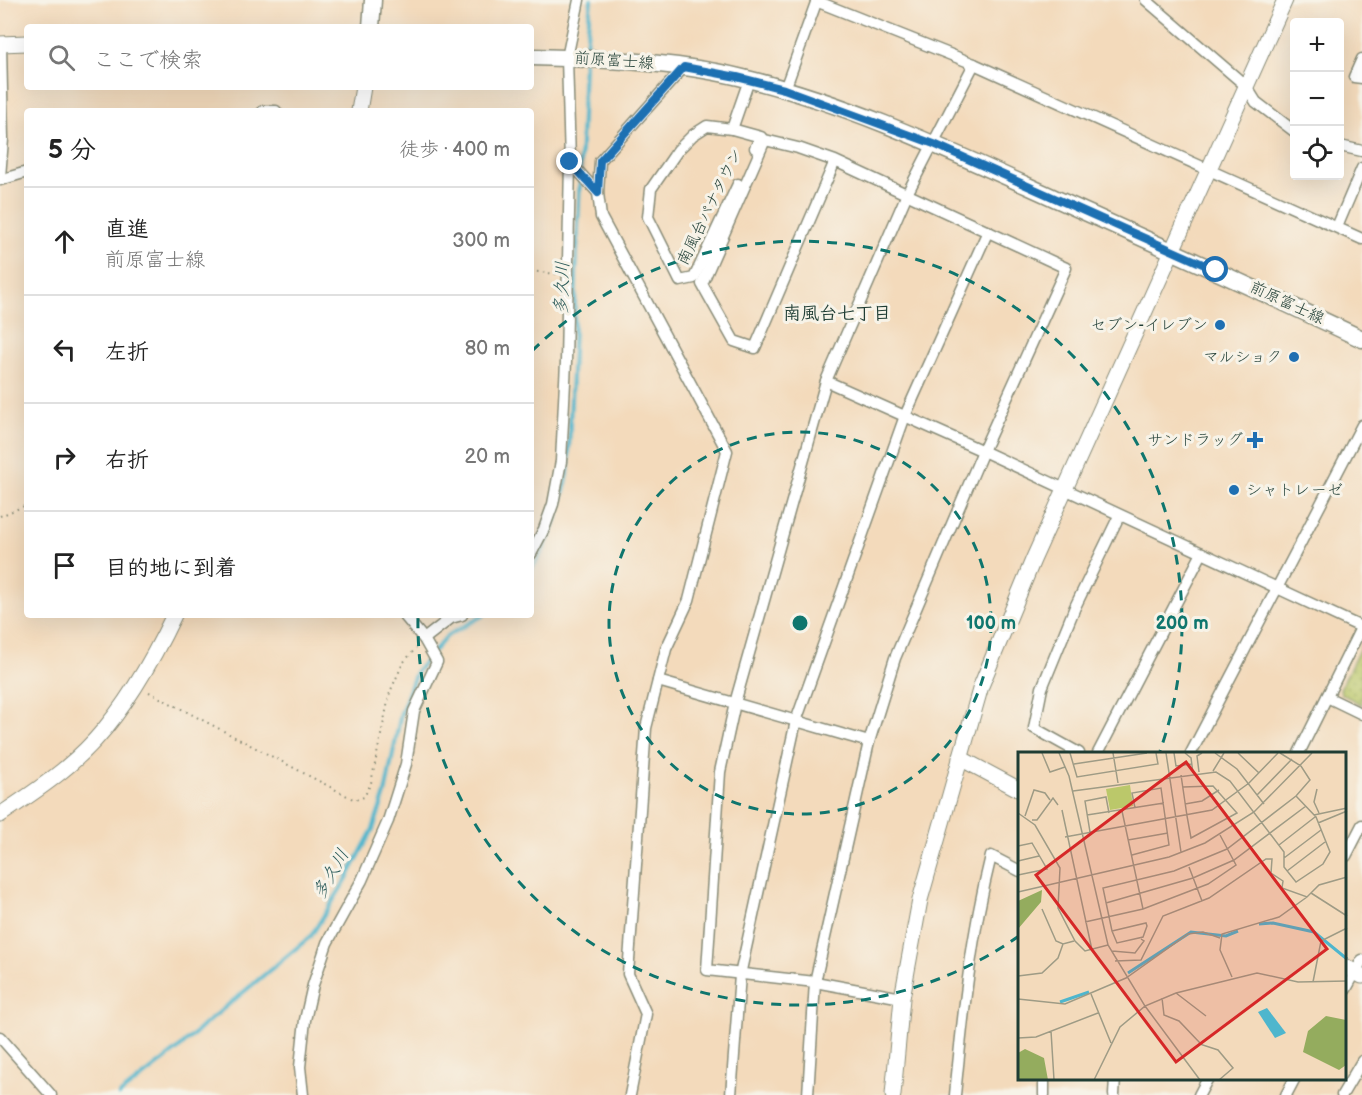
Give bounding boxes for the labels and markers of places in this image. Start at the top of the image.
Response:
place label: セブン-イレブン [1090,316,1208,335]
marker: セブン-イレブン [1213,318,1227,332]
place label: マルショク [1203,348,1282,367]
marker: マルショク [1287,350,1301,364]
place label: サンドラッグ [1147,431,1243,450]
marker: サンドラッグ [1248,433,1262,447]
place label: シャトレーゼ [1246,481,1343,500]
marker: シャトレーゼ [1227,483,1241,497]
centre of rings [790,613,810,633]

